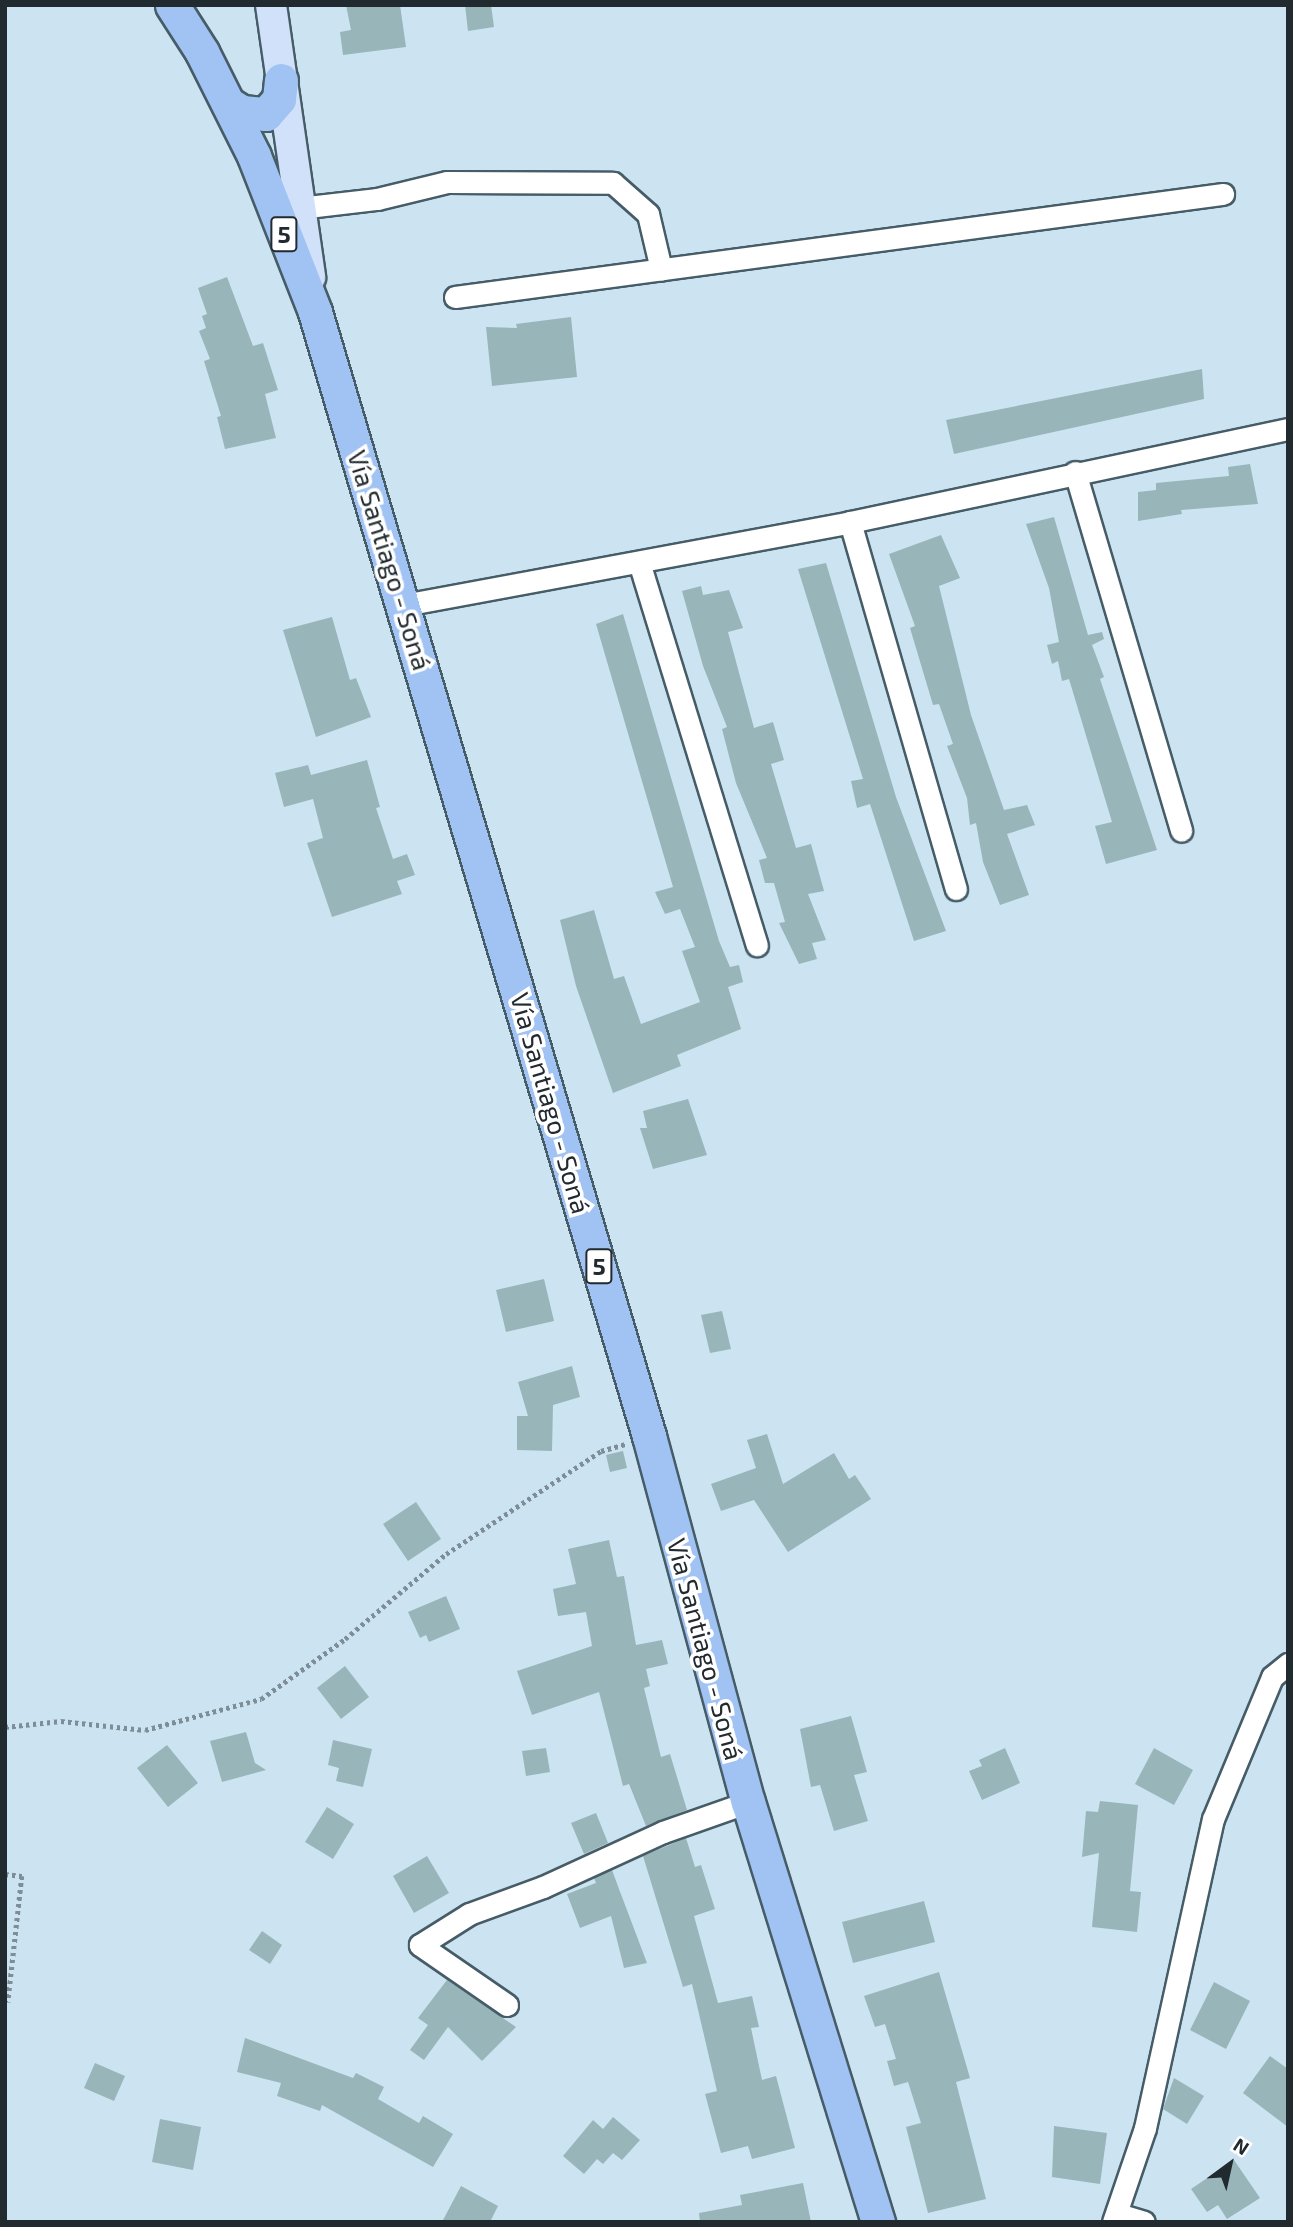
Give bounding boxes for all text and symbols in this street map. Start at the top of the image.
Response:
road number: 5 [270,214,298,255]
street label: Vía Santiago - Soná [342,446,438,674]
street label: Vía Santiago - Soná [505,989,597,1217]
road number: 5 [585,1246,613,1286]
street label: Vía Santiago - Soná [661,1535,751,1763]
north arrow [1195,2129,1265,2199]
text: N [1230,2133,1254,2159]

